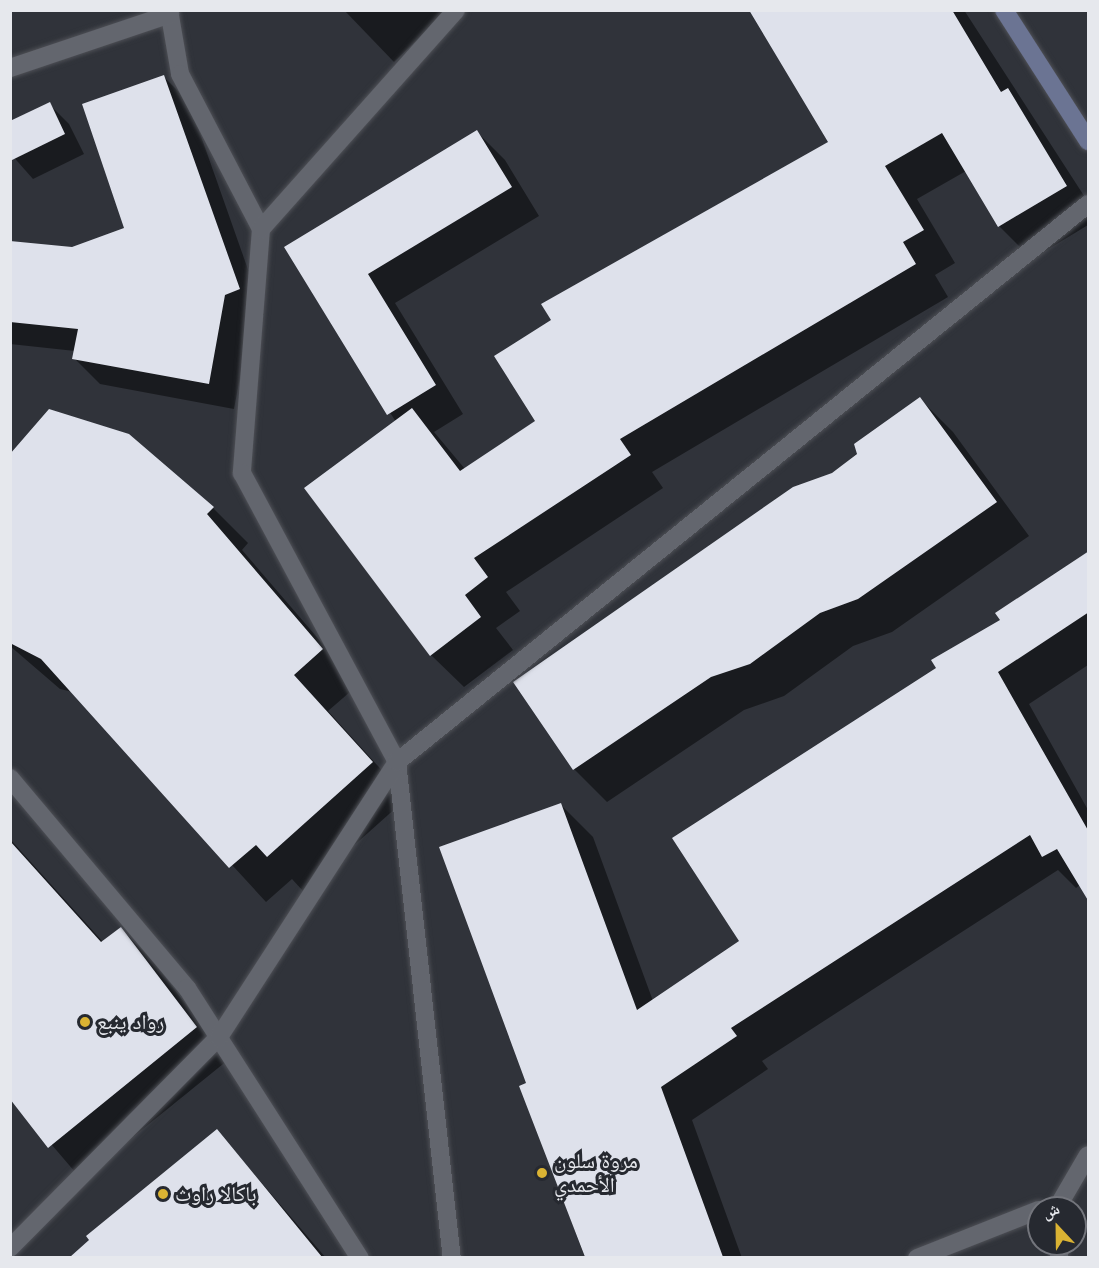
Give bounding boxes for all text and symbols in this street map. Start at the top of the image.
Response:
place label: رواد ينبع [97,1009,164,1035]
marker: رواد ينبع [78,1015,92,1029]
place label: مروة سلون الأحمدي [554,1148,638,1198]
marker: مروة سلون الأحمدي [535,1166,549,1180]
place label: باكالا راوث [175,1181,256,1207]
marker: باكالا راوث [156,1187,170,1201]
north arrow [1027,1196,1087,1256]
text: ش [1039,1197,1063,1225]

